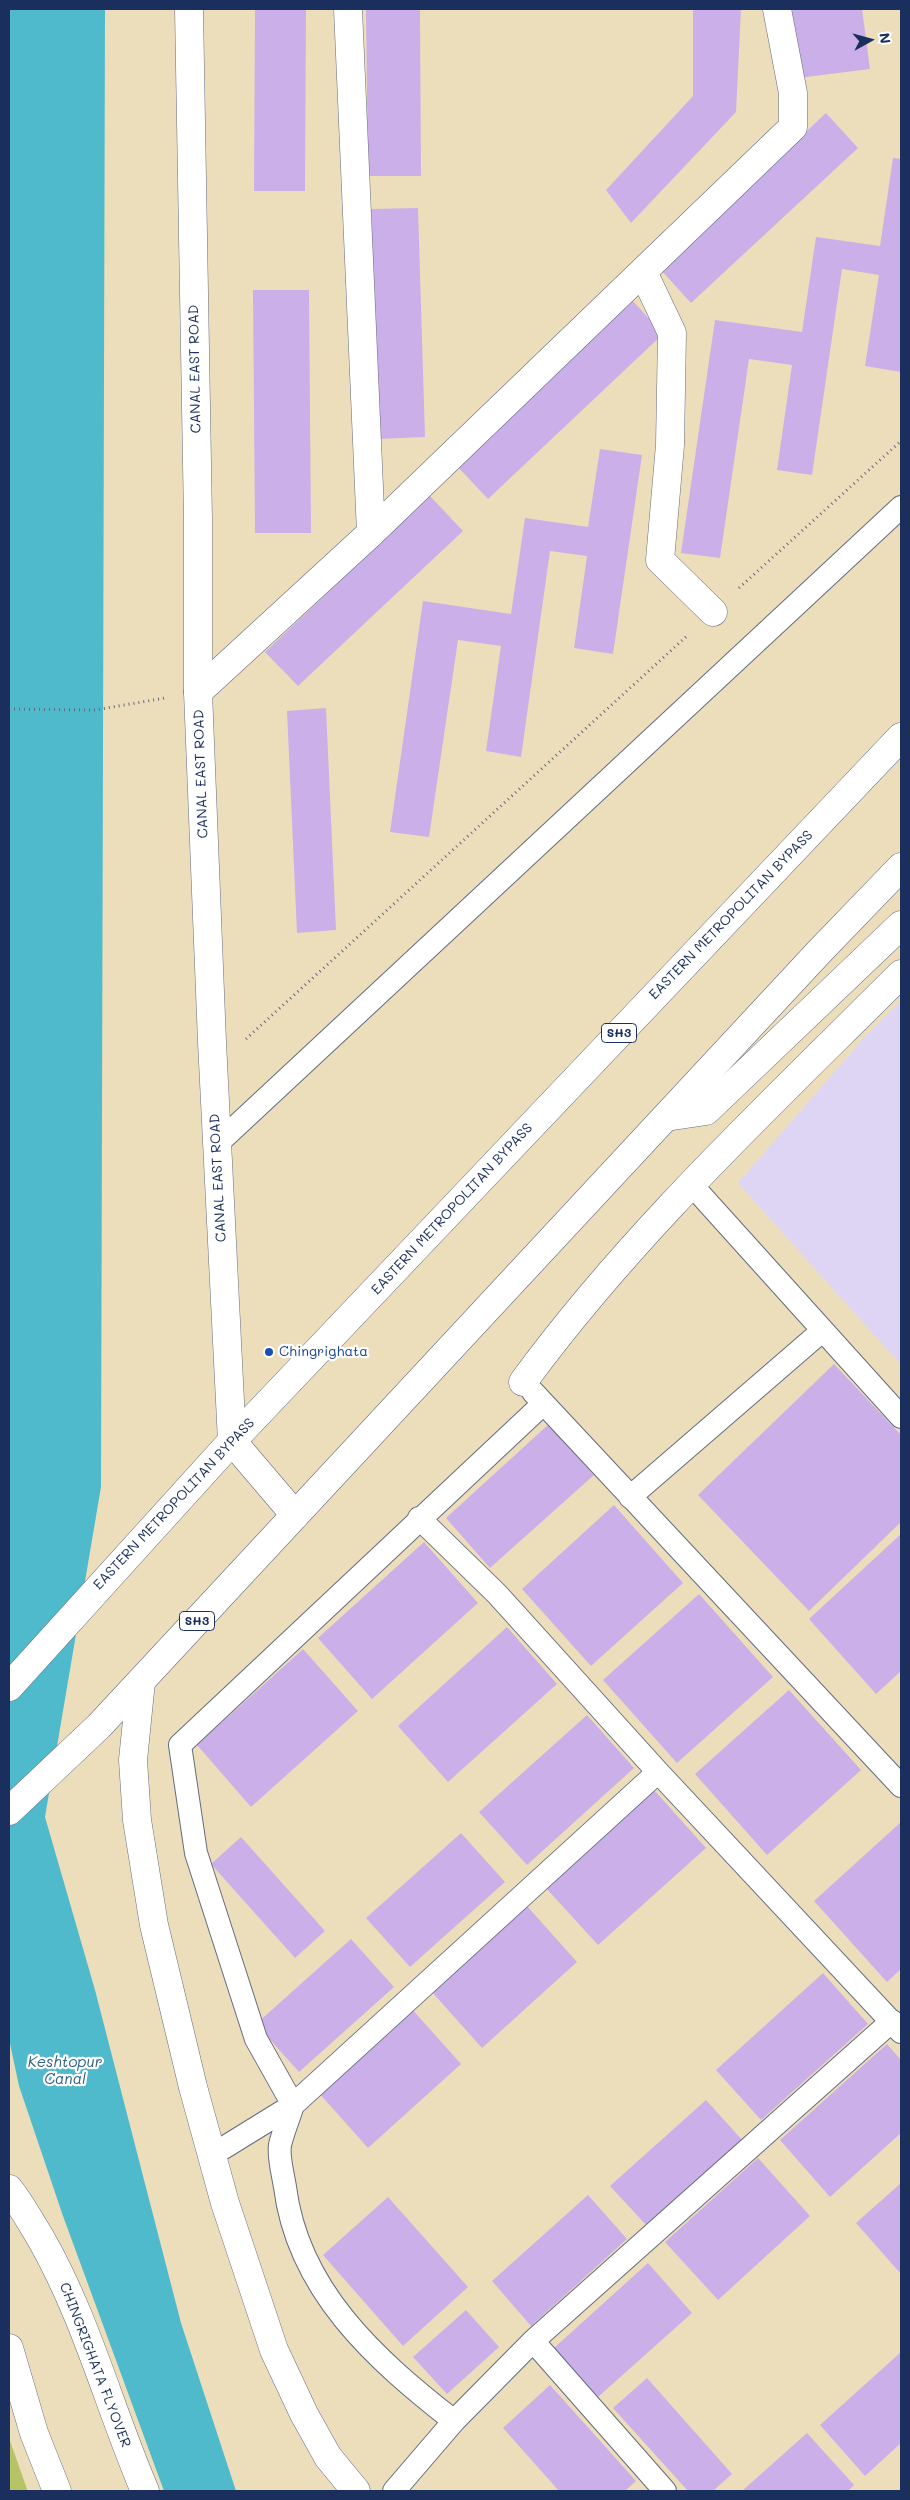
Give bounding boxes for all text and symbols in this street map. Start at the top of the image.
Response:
north arrow [845,15,895,65]
text: N [875,32,895,45]
street label: CANAL EAST ROAD [185,304,205,434]
street label: CANAL EAST ROAD [190,709,212,839]
street label: EASTERN METROPOLITAN BYPASS [646,827,816,1003]
road number: SH3 [602,1024,636,1042]
street label: CANAL EAST ROAD [206,1113,230,1243]
street label: EASTERN METROPOLITAN BYPASS [368,1120,536,1298]
place label: Chingrighata [279,1344,368,1360]
marker: Chingrighata [263,1346,275,1358]
street label: EASTERN METROPOLITAN BYPASS [90,1415,258,1593]
road number: SH3 [180,1612,214,1630]
water label: Keshtopur Canal [28,2053,102,2088]
street label: CHINGRIGHATA FLYOVER [56,2280,134,2450]

